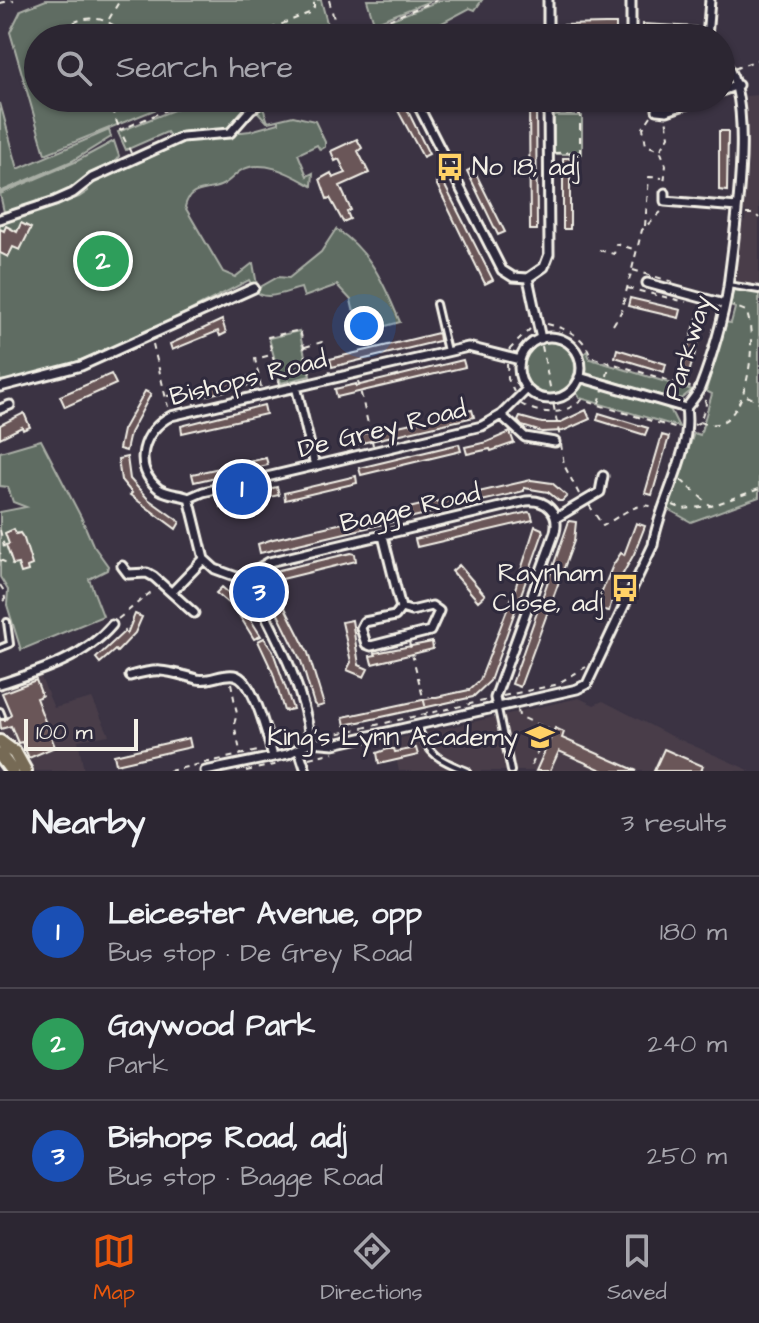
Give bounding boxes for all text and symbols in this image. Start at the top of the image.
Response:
search box [24,24,735,112]
icon: search [52,46,96,90]
text: Search here [116,47,293,89]
place label: No 18, adj [472,149,580,185]
bus stop icon: No 18, adj [435,152,465,182]
pin: 2 [77,231,129,291]
street label: Parkway [655,291,723,406]
your location [344,306,384,346]
street label: Bishops Road [166,341,330,415]
street label: De Grey Road [294,391,470,469]
pin: 1 [216,459,268,519]
street label: Bagge Road [336,474,484,544]
place label: Raynham Close, adj [493,555,604,621]
pin: 3 [233,562,285,622]
bus stop icon: Raynham Close, adj [610,573,640,603]
scale bar [24,715,138,751]
text: 100 m [36,717,93,748]
place label: King's Lynn Academy [267,719,518,757]
school or university icon: King's Lynn Academy [525,722,555,752]
text: Nearby [32,799,146,847]
text: 3 results [621,805,727,841]
text: Leicester Avenue, opp [108,893,422,935]
text: 1 [56,914,60,950]
text: 180 m [660,914,727,950]
text: Bus stop · De Grey Road [108,935,412,971]
text: Gaywood Park [108,1005,315,1047]
text: 2 [51,1026,65,1062]
text: 240 m [647,1026,727,1062]
text: Park [108,1047,168,1083]
text: Bishops Road, adj [108,1117,347,1159]
text: 3 [51,1138,65,1174]
text: 250 m [647,1138,727,1174]
text: Bus stop · Bagge Road [108,1159,383,1195]
tab: Map [92,1229,136,1308]
tab: Directions [320,1229,423,1308]
tab: Saved [607,1229,667,1308]

